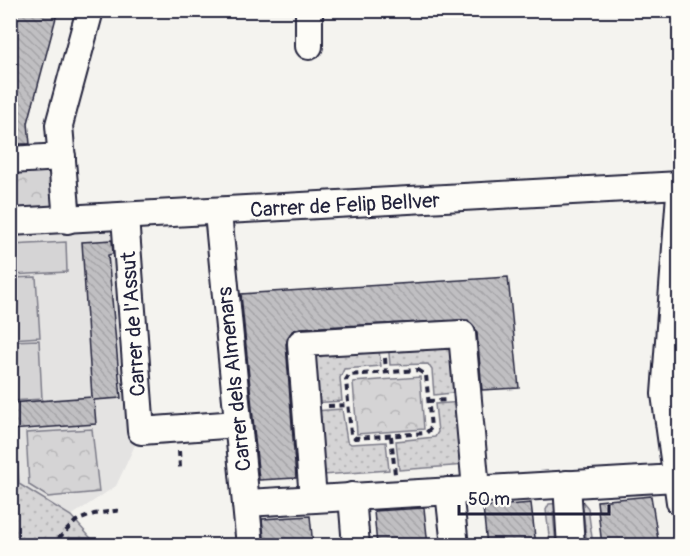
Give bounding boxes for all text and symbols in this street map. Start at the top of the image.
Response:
street label: Carrer de Felip Bellver [249,187,441,224]
street label: Carrer de l'Assut [115,250,152,397]
street label: Carrer dels Almenars [211,285,258,472]
scale bar [459,478,609,516]
text: 50 m [468,488,510,511]

